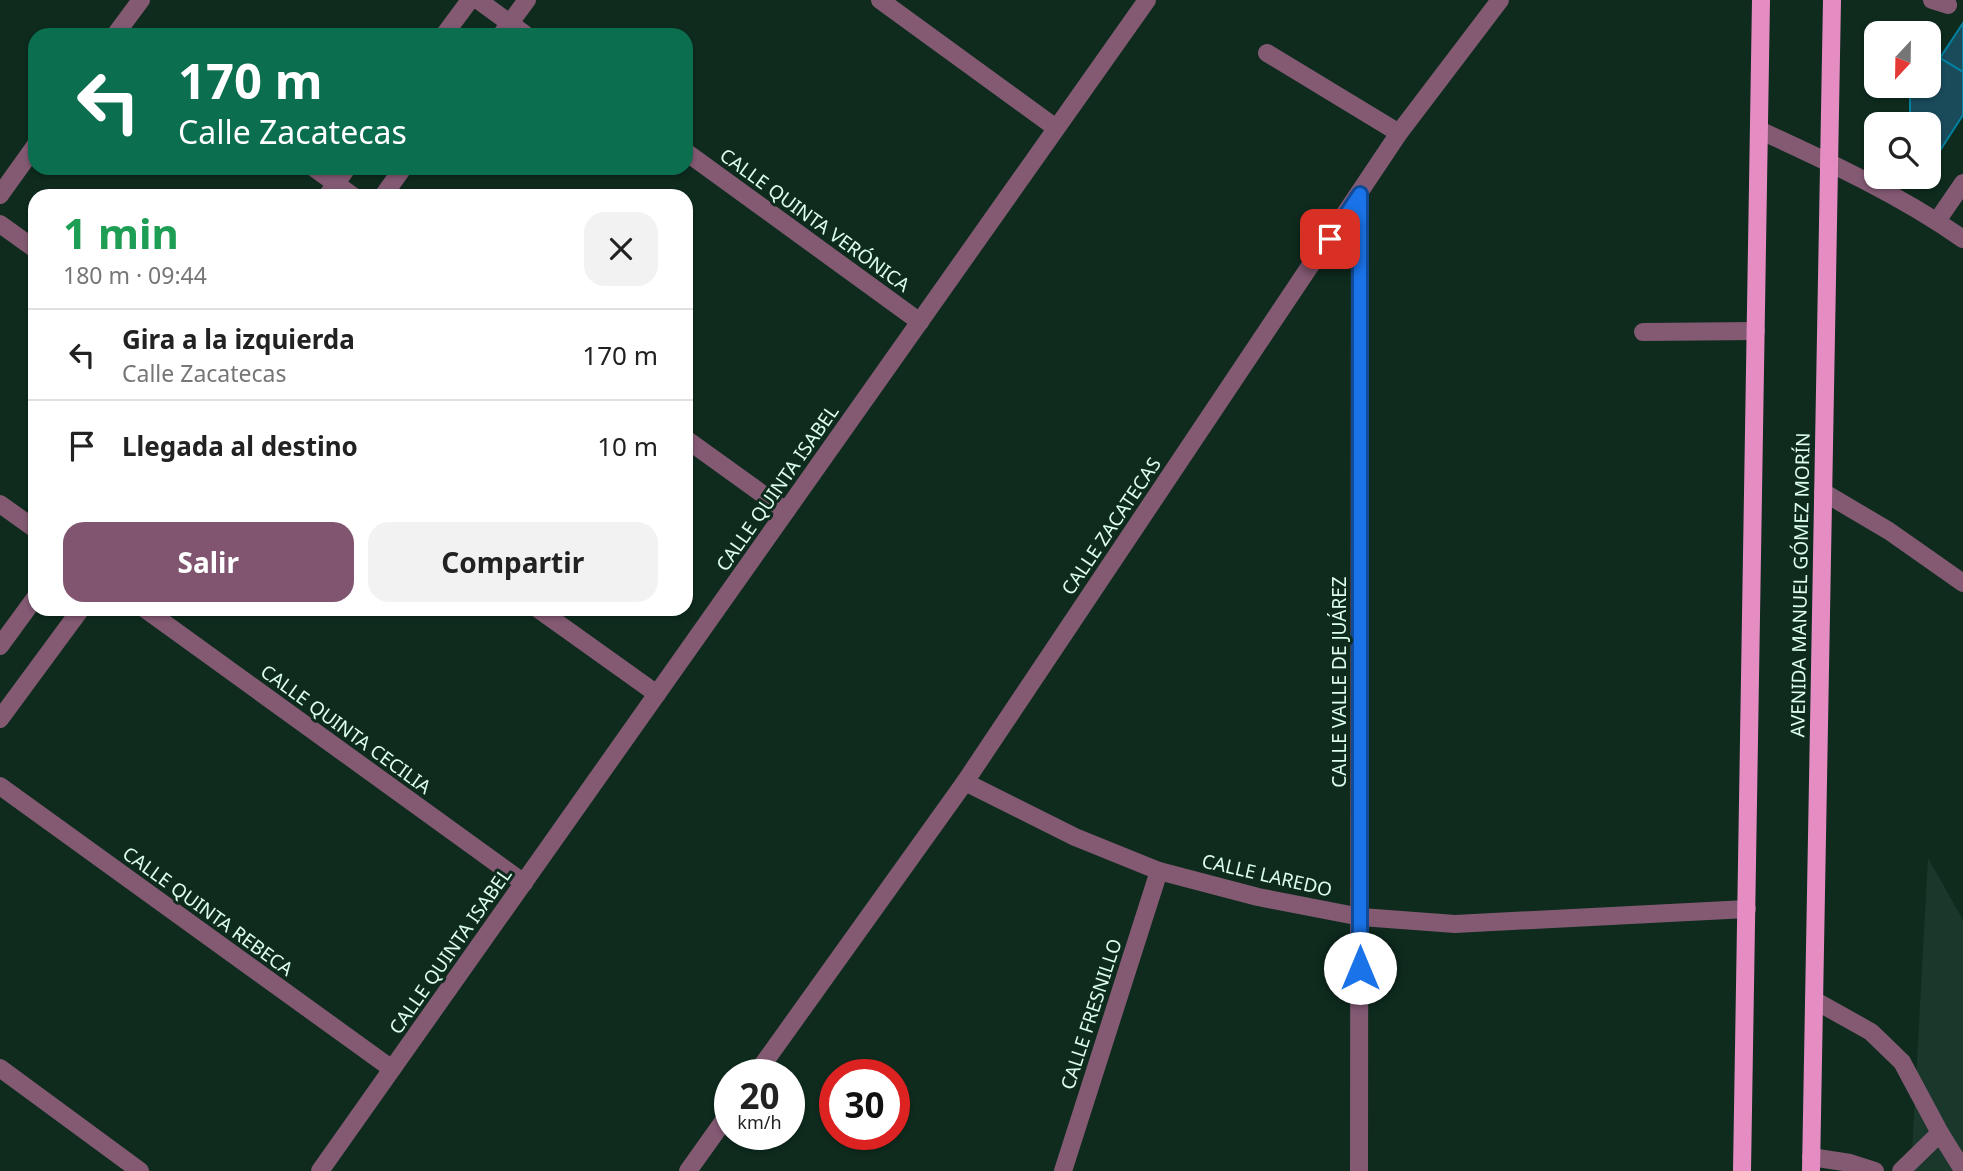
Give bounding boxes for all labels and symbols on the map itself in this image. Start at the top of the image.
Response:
north arrow [1864,21,1941,98]
street label: CALLE QUINTA VERÓNICA [715,142,916,298]
pin [1300,209,1360,269]
street label: CALLE QUINTA ISABEL [710,400,844,576]
street label: AVENIDA MANUEL GÓMEZ MORÍN [1784,432,1816,738]
street label: CALLE ZACATECAS [1055,452,1167,600]
street label: CALLE VALLE DE JUÁREZ [1326,576,1352,788]
street label: CALLE QUINTA CECILIA [255,658,437,800]
street label: CALLE QUINTA REBECA [117,840,299,982]
street label: CALLE LAREDO [1199,847,1335,903]
street label: CALLE QUINTA ISABEL [383,863,517,1039]
position arrow [1323,931,1397,1005]
street label: CALLE FRESNILLO [1054,935,1128,1093]
speed limit sign: 30 [819,1059,910,1150]

